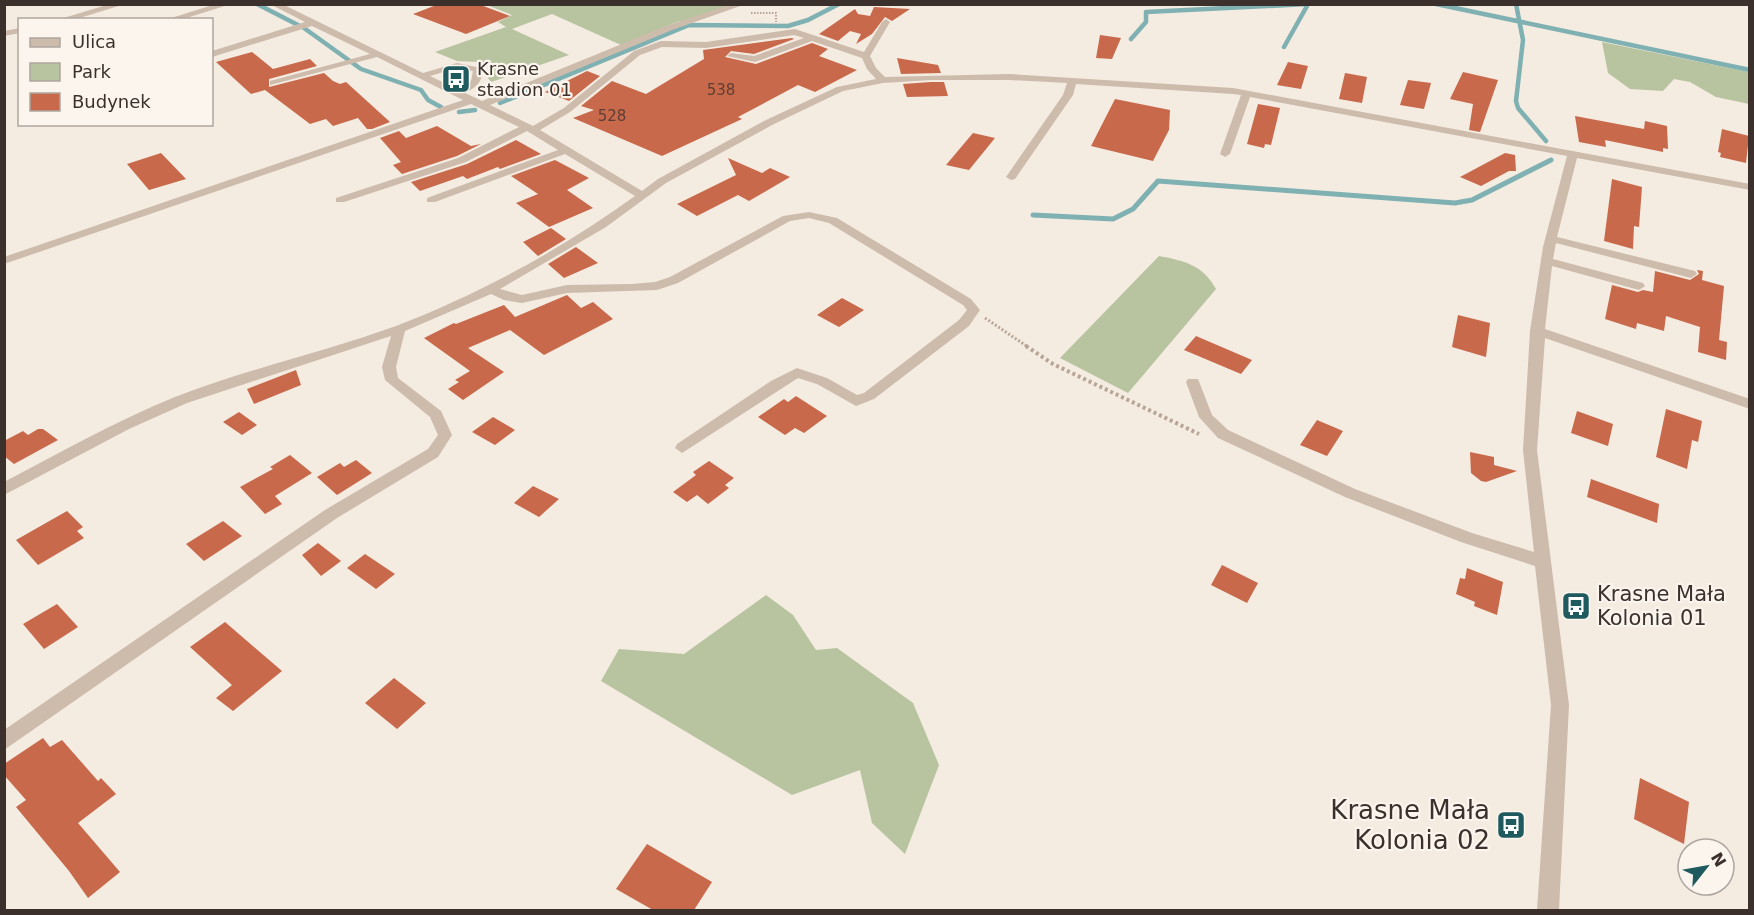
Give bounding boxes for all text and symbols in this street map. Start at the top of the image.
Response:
legend [18,18,213,126]
text: Ulica [72,31,116,52]
place label: Krasne stadion 01 [477,58,572,100]
text: Park [72,61,111,82]
bus stop icon: Krasne stadion 01 [440,63,472,95]
house number: 538 [707,81,735,99]
text: Budynek [72,91,151,112]
house number: 528 [598,107,626,125]
place label: Krasne Mała Kolonia 01 [1597,582,1726,630]
bus stop icon: Krasne Mała Kolonia 01 [1560,590,1592,622]
place label: Krasne Mała Kolonia 02 [1330,795,1490,855]
bus stop icon: Krasne Mała Kolonia 02 [1495,809,1527,841]
north arrow [1676,837,1736,897]
text: N [1707,849,1730,870]

